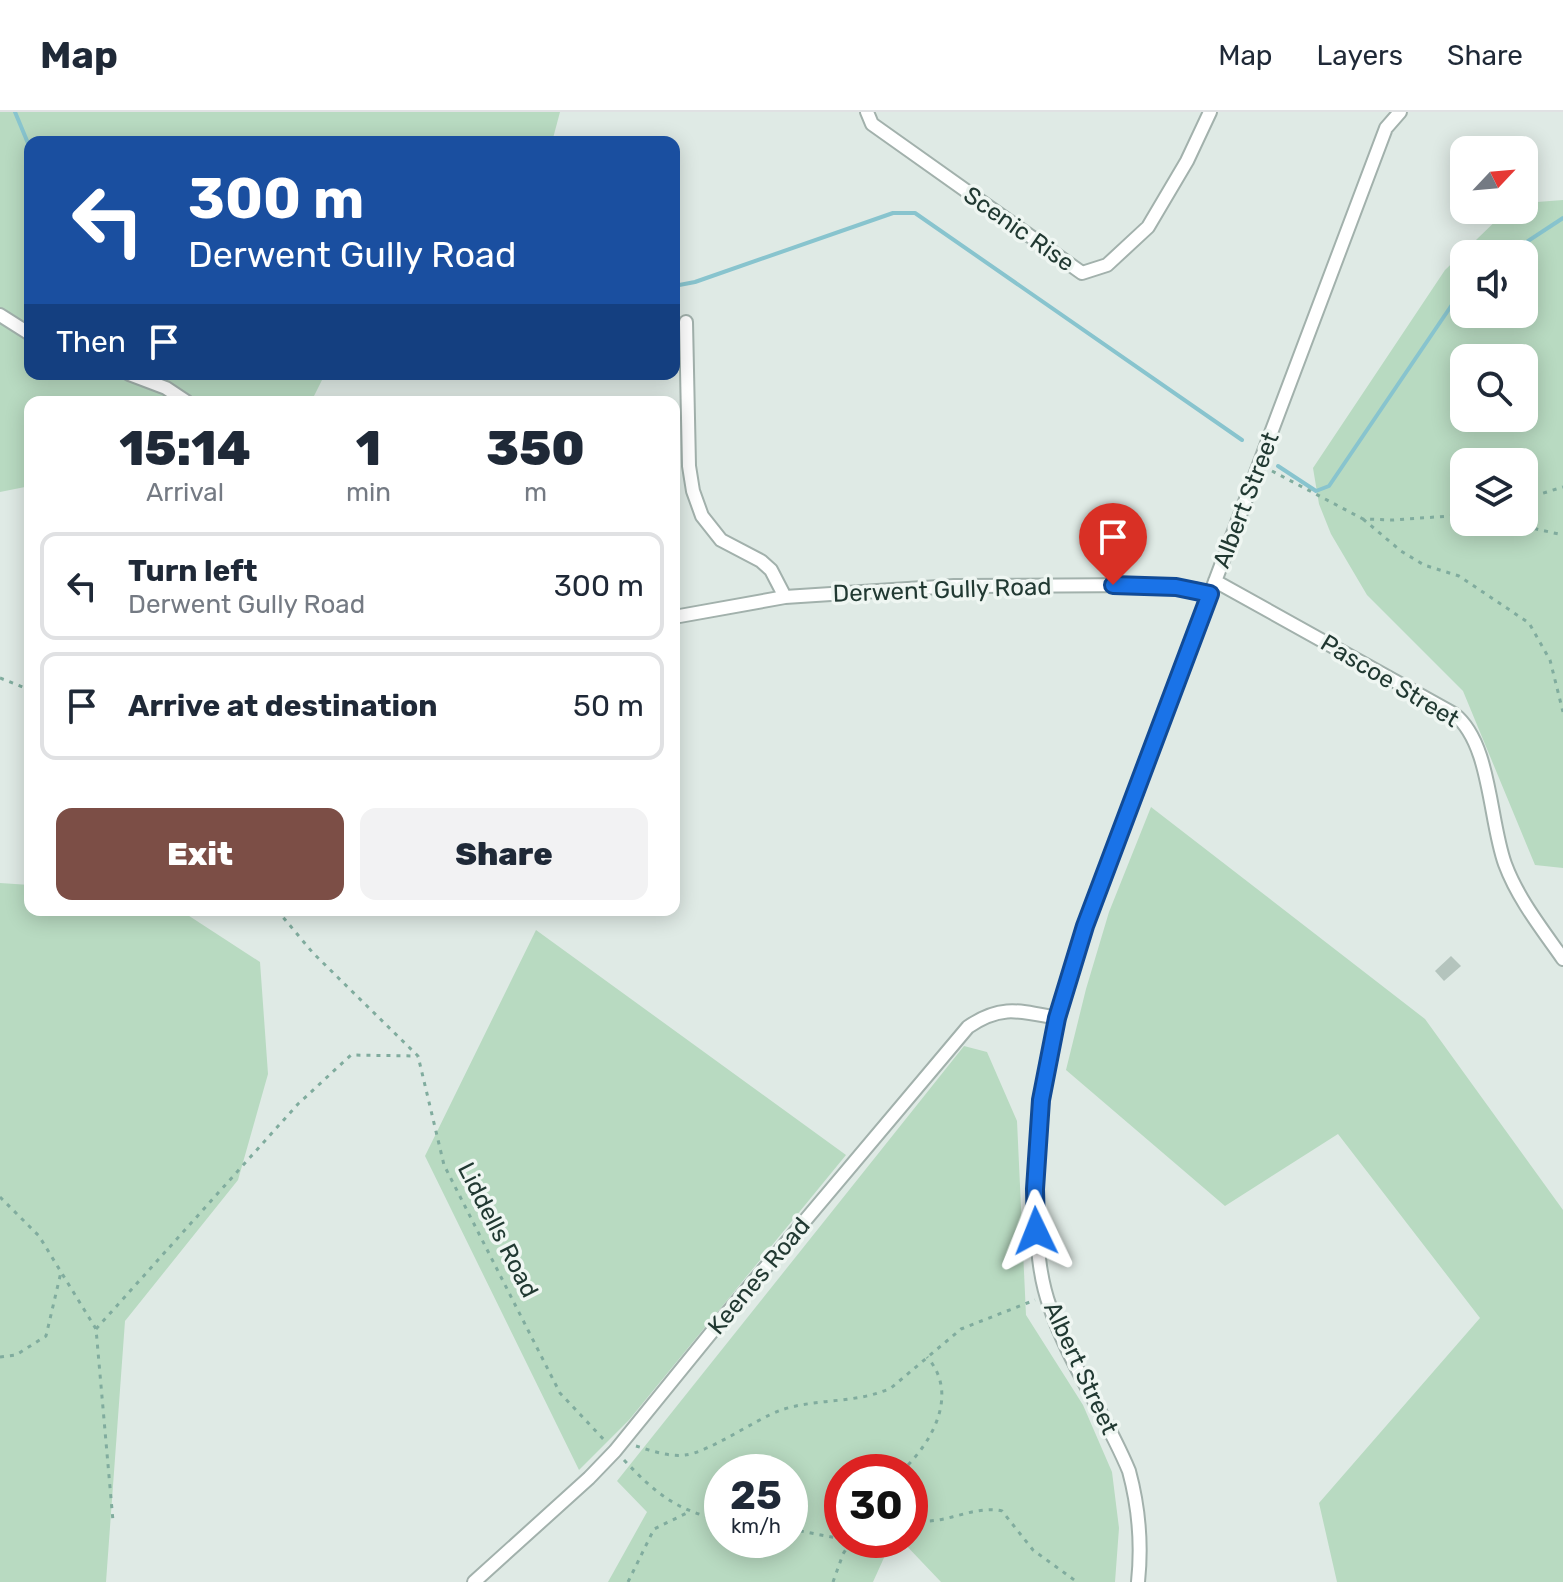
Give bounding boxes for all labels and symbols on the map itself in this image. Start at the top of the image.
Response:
north arrow [1450,136,1538,224]
street label: Scenic Rise [958,181,1080,277]
street label: Albert Street [1207,428,1285,572]
pin [1079,503,1147,585]
street label: Derwent Gully Road [832,572,1052,608]
street label: Pascoe Street [1316,629,1464,733]
street label: Liddells Road [452,1158,544,1302]
position arrow [994,1189,1078,1273]
street label: Keenes Road [702,1212,816,1340]
street label: Albert Street [1038,1297,1124,1439]
speed limit sign: 30 [824,1454,928,1558]

